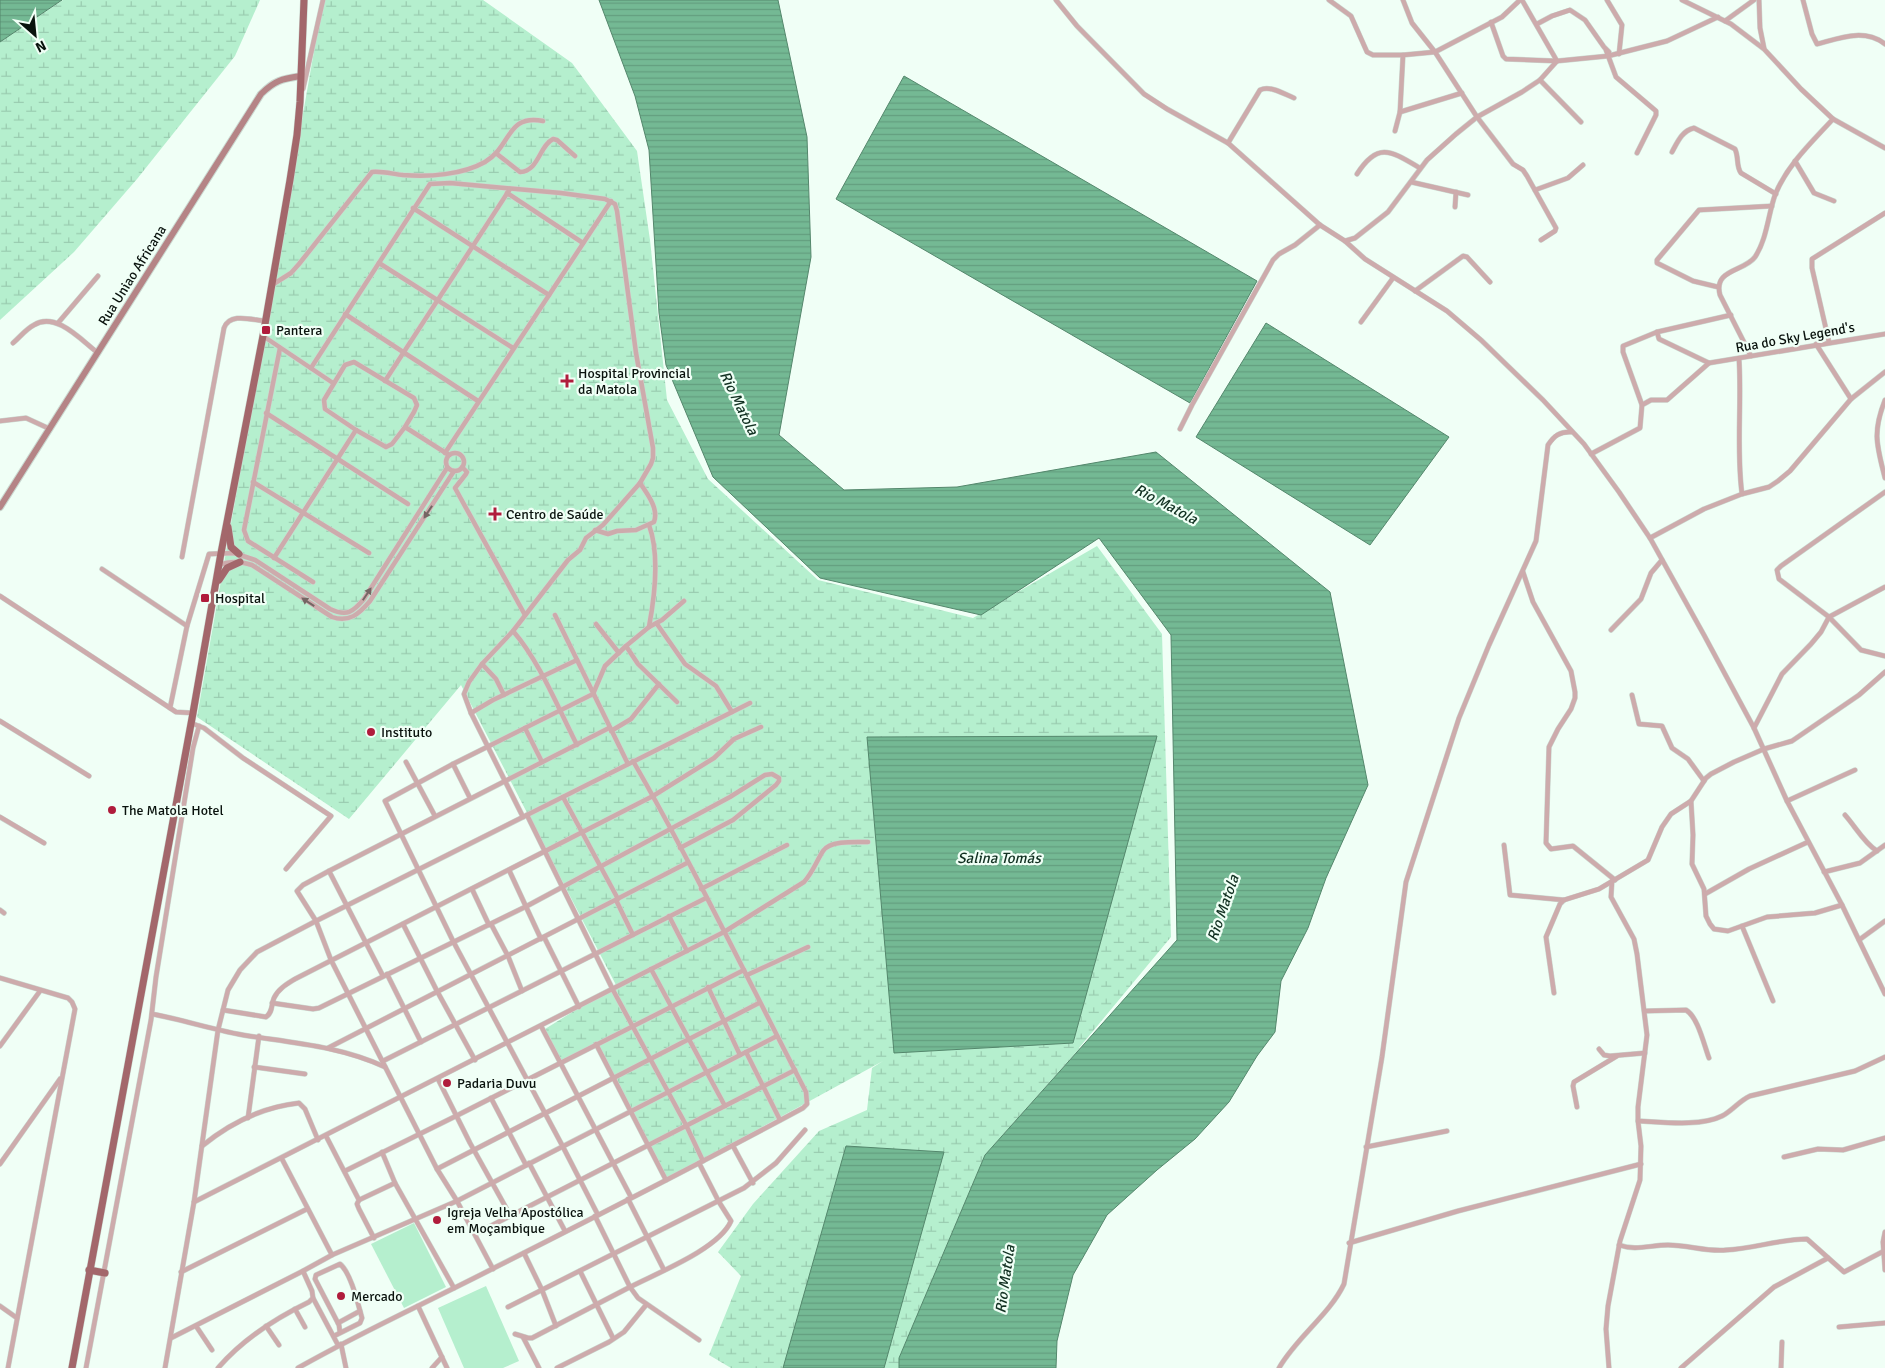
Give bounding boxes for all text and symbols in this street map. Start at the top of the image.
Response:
north arrow [10,10,60,60]
text: N [32,36,49,56]
street label: Rua Uniao Africana [95,222,170,329]
street label: Rua do Sky Legend's [1734,319,1856,356]
place label: Pantera [276,322,322,339]
marker: Pantera [260,324,272,336]
place label: Hospital Provincial da Matola [578,365,690,398]
water label: Rio Matola [716,368,762,438]
marker: Hospital Provincial da Matola [560,374,574,388]
water label: Rio Matola [1131,480,1201,528]
one-way arrow [423,505,432,519]
place label: Centro de Saúde [506,506,604,523]
marker: Centro de Saúde [488,507,502,521]
one-way arrow [362,588,371,601]
place label: Hospital [215,590,265,607]
marker: Hospital [199,592,211,604]
one-way arrow [302,597,315,607]
place label: Instituto [381,724,432,741]
marker: Instituto [365,726,377,738]
place label: The Matola Hotel [122,802,224,819]
marker: The Matola Hotel [106,804,118,816]
water label: Salina Tomás [957,849,1042,867]
water label: Rio Matola [1203,872,1243,943]
place label: Padaria Duvu [457,1075,536,1092]
marker: Padaria Duvu [441,1077,453,1089]
place label: Igreja Velha Apostólica em Moçambique [447,1204,584,1237]
marker: Igreja Velha Apostólica em Moçambique [431,1214,443,1226]
water label: Rio Matola [991,1243,1019,1314]
place label: Mercado [351,1288,403,1305]
marker: Mercado [335,1290,347,1302]

